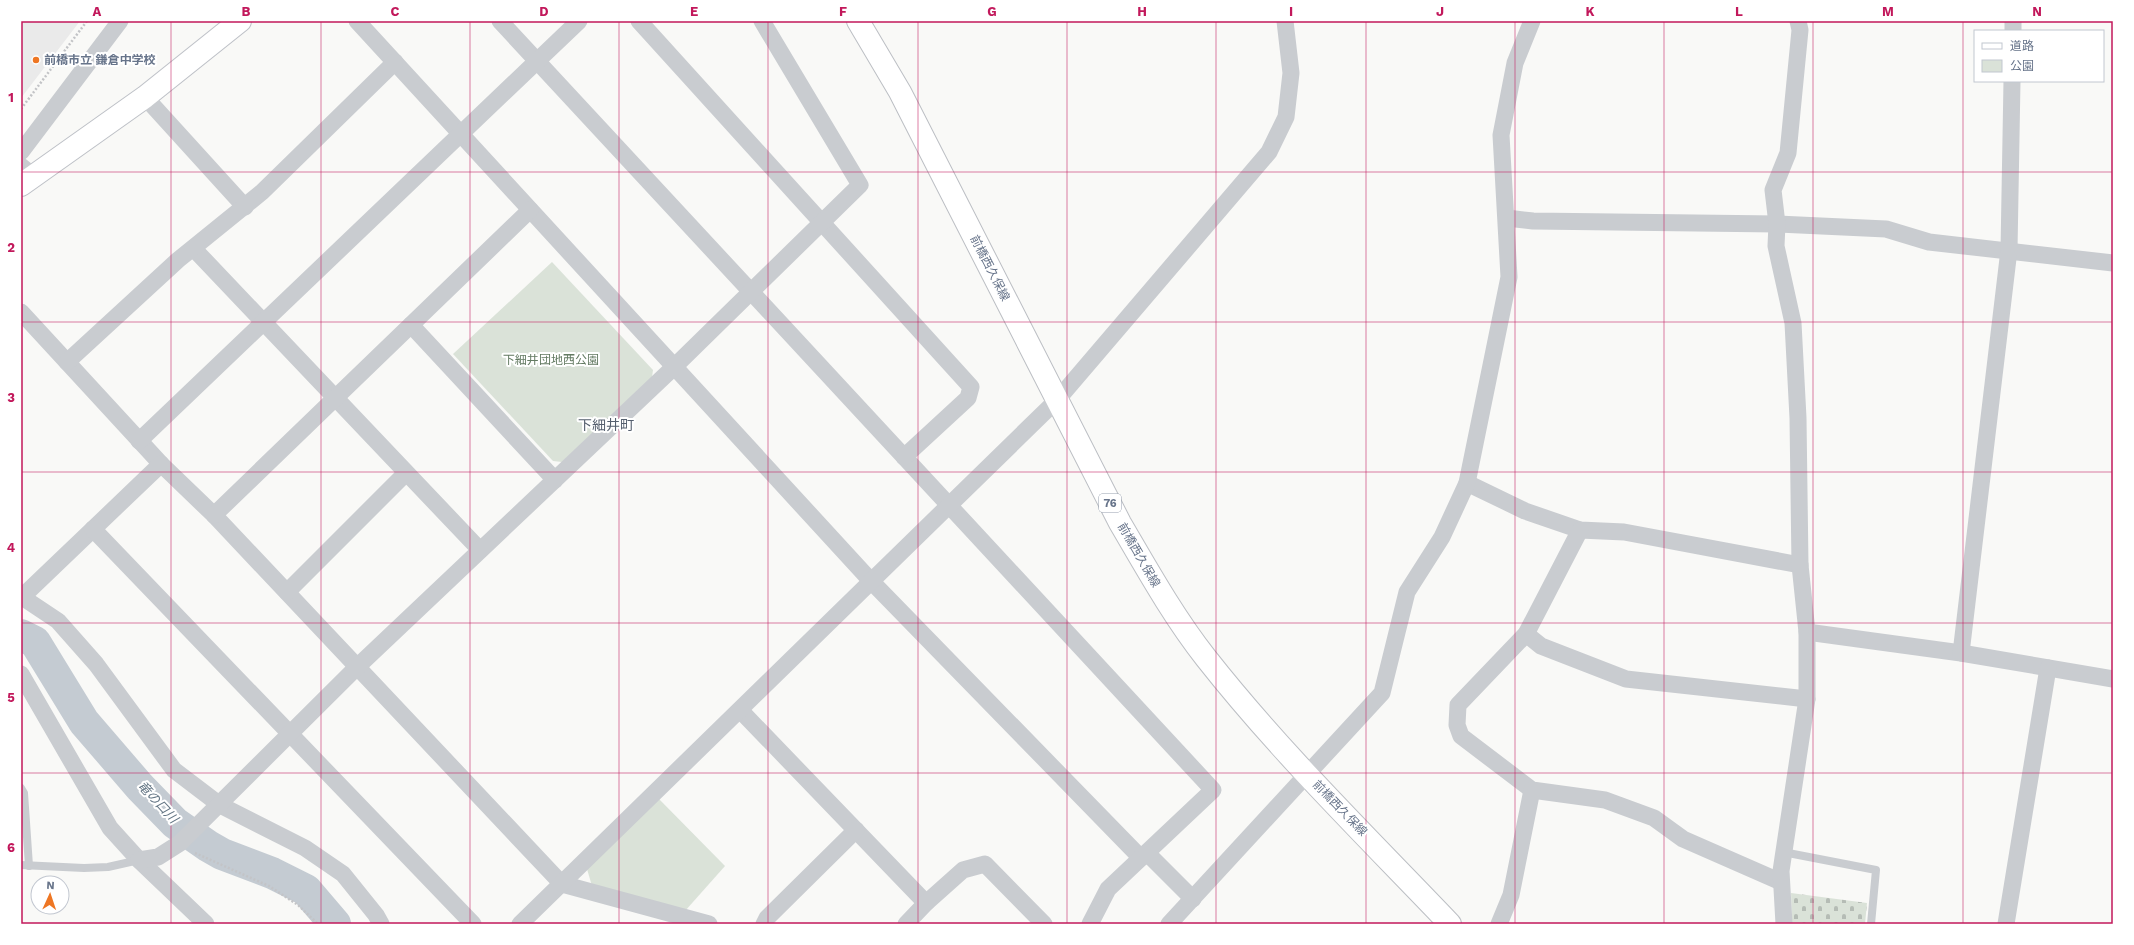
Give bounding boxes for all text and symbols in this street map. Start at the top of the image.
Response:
text: A [93,4,102,19]
text: B [242,4,251,19]
text: C [391,4,400,19]
text: D [539,4,549,19]
text: E [690,4,698,19]
text: F [839,4,847,19]
text: G [987,4,997,19]
text: H [1137,4,1147,19]
text: I [1289,4,1293,19]
text: J [1436,4,1444,19]
text: K [1585,4,1595,19]
text: L [1735,4,1743,19]
text: M [1882,4,1894,19]
text: N [2032,4,2042,19]
legend [1974,30,2104,82]
text: 道路 [2010,39,2034,53]
place label: 前橋市立 鎌倉中学校 [44,53,155,67]
marker: 前橋市立 鎌倉中学校 [31,55,41,65]
text: 公園 [2010,59,2034,73]
text: 1 [8,90,14,105]
street label: 前橋西久保線 [967,233,1013,303]
text: 2 [7,240,15,255]
park label: 下細井団地西公園 [503,353,599,367]
text: 3 [7,390,15,405]
district label: 下細井町 [578,417,634,433]
road number: 76 [1099,494,1121,512]
street label: 前橋西久保線 [1115,520,1163,590]
text: 4 [7,540,16,555]
text: 5 [7,690,15,705]
street label: 前橋西久保線 [1310,777,1370,839]
water label: 竜の口川 [135,778,183,828]
text: 6 [7,840,15,855]
north arrow [30,875,70,915]
text: N [46,879,55,892]

